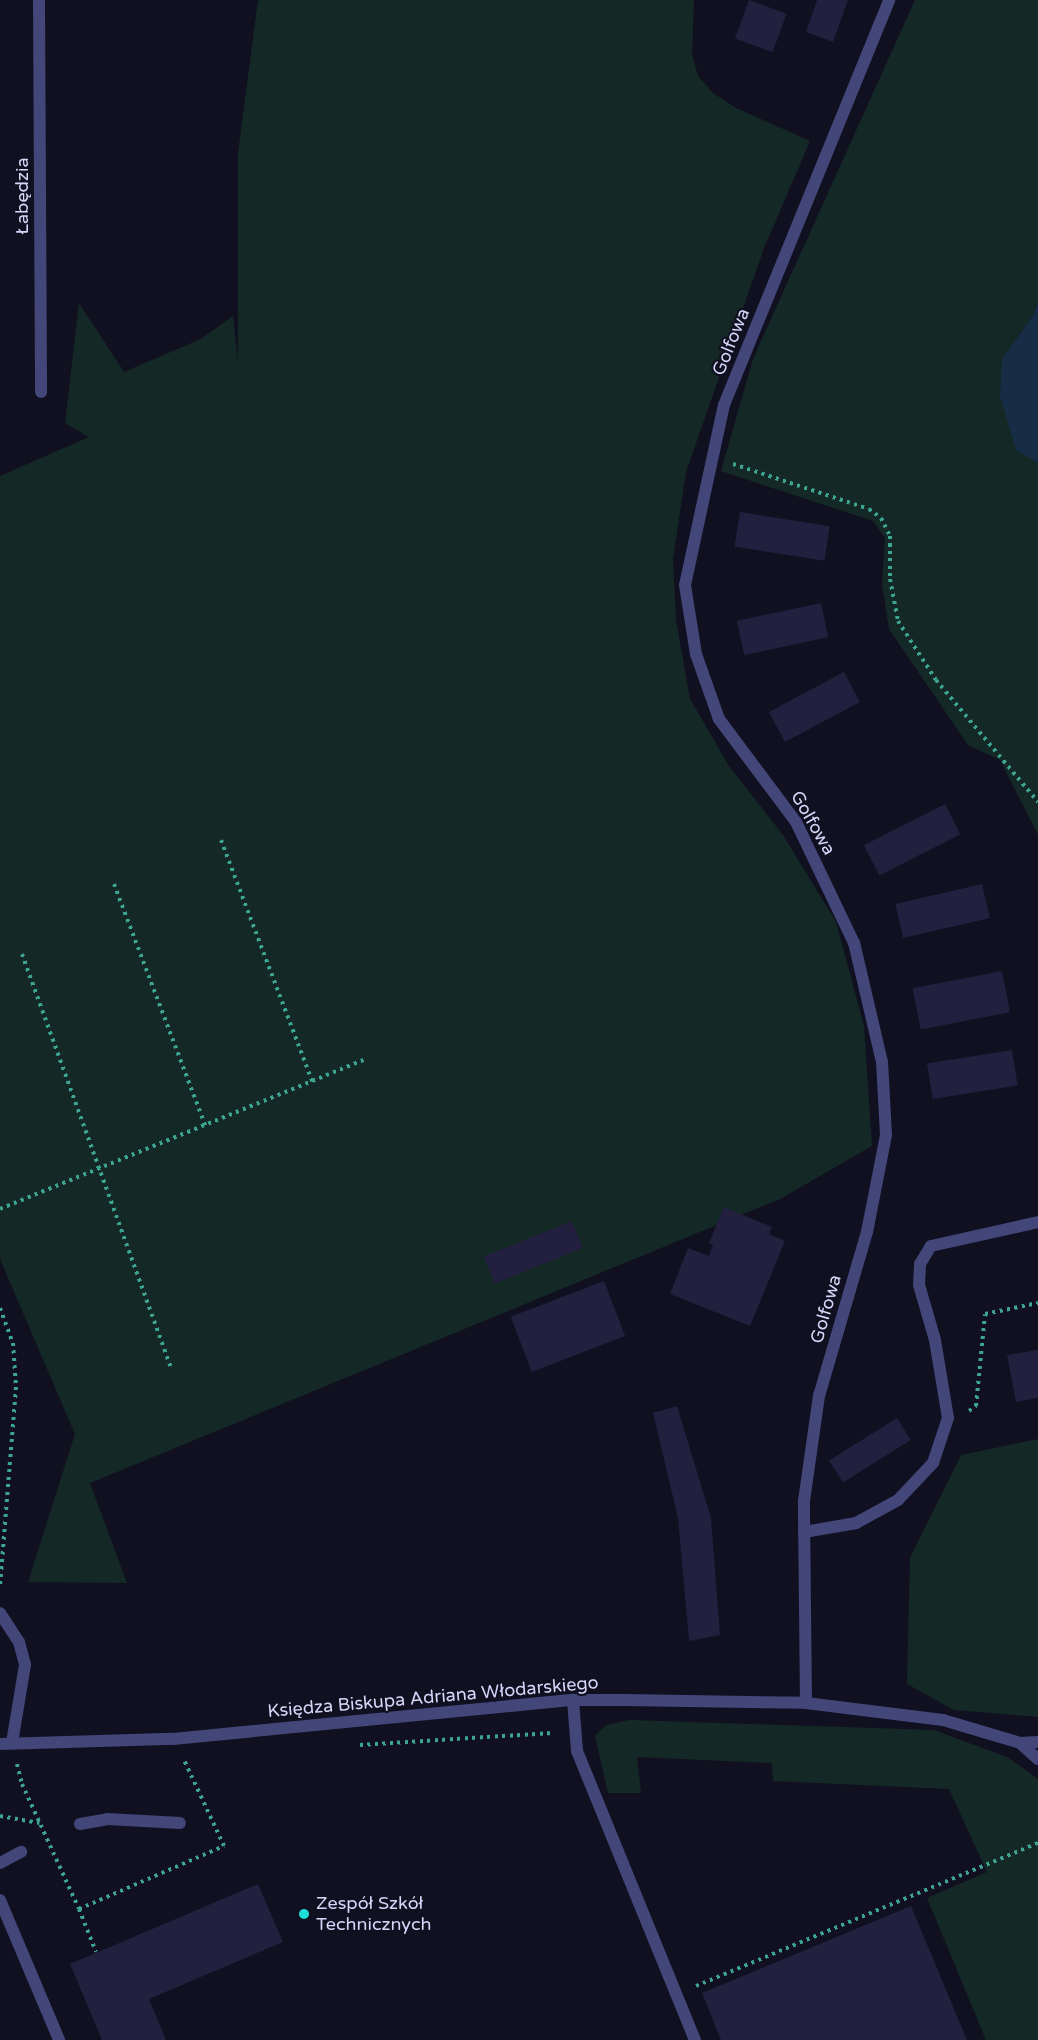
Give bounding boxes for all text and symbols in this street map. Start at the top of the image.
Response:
street label: Łabędzia [11,157,33,235]
street label: Golfowa [708,305,754,379]
street label: Golfowa [786,787,840,859]
street label: Golfowa [806,1272,846,1346]
street label: Księdza Biskupa Adriana Włodarskiego [267,1672,599,1722]
place label: Zespół Szkół Technicznych [316,1893,431,1936]
marker: Zespół Szkół Technicznych [297,1907,311,1921]

